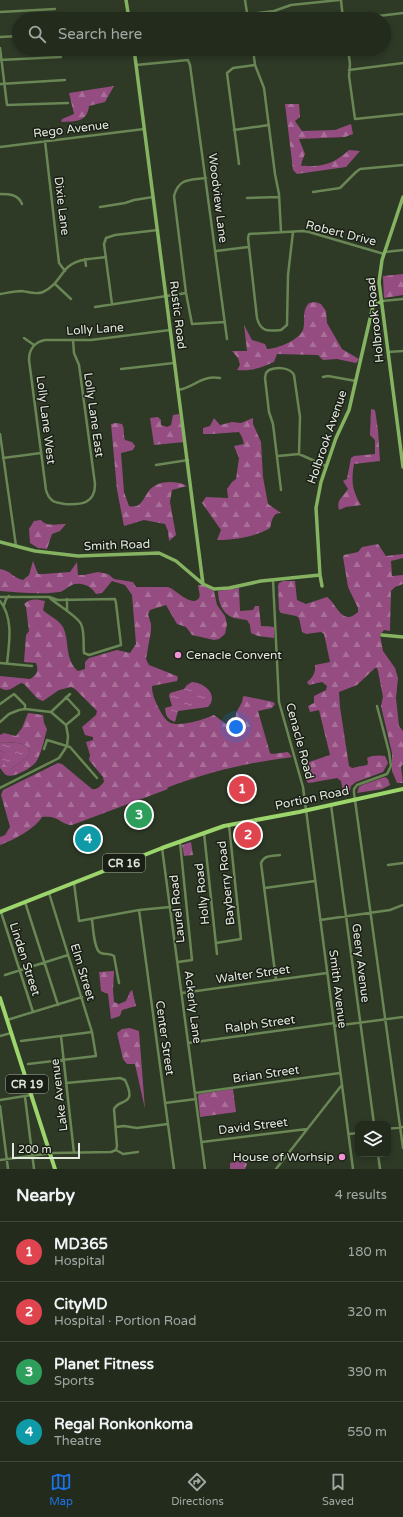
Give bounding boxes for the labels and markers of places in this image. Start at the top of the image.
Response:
place label: Cenacle Convent [186,648,282,662]
marker: Cenacle Convent [173,650,183,660]
pin: 1 [229,774,255,804]
pin: 3 [126,800,152,830]
pin: 2 [235,820,261,850]
pin: 4 [75,824,101,854]
place label: House of Worhsip [233,1150,334,1164]
marker: House of Worhsip [337,1152,347,1162]

